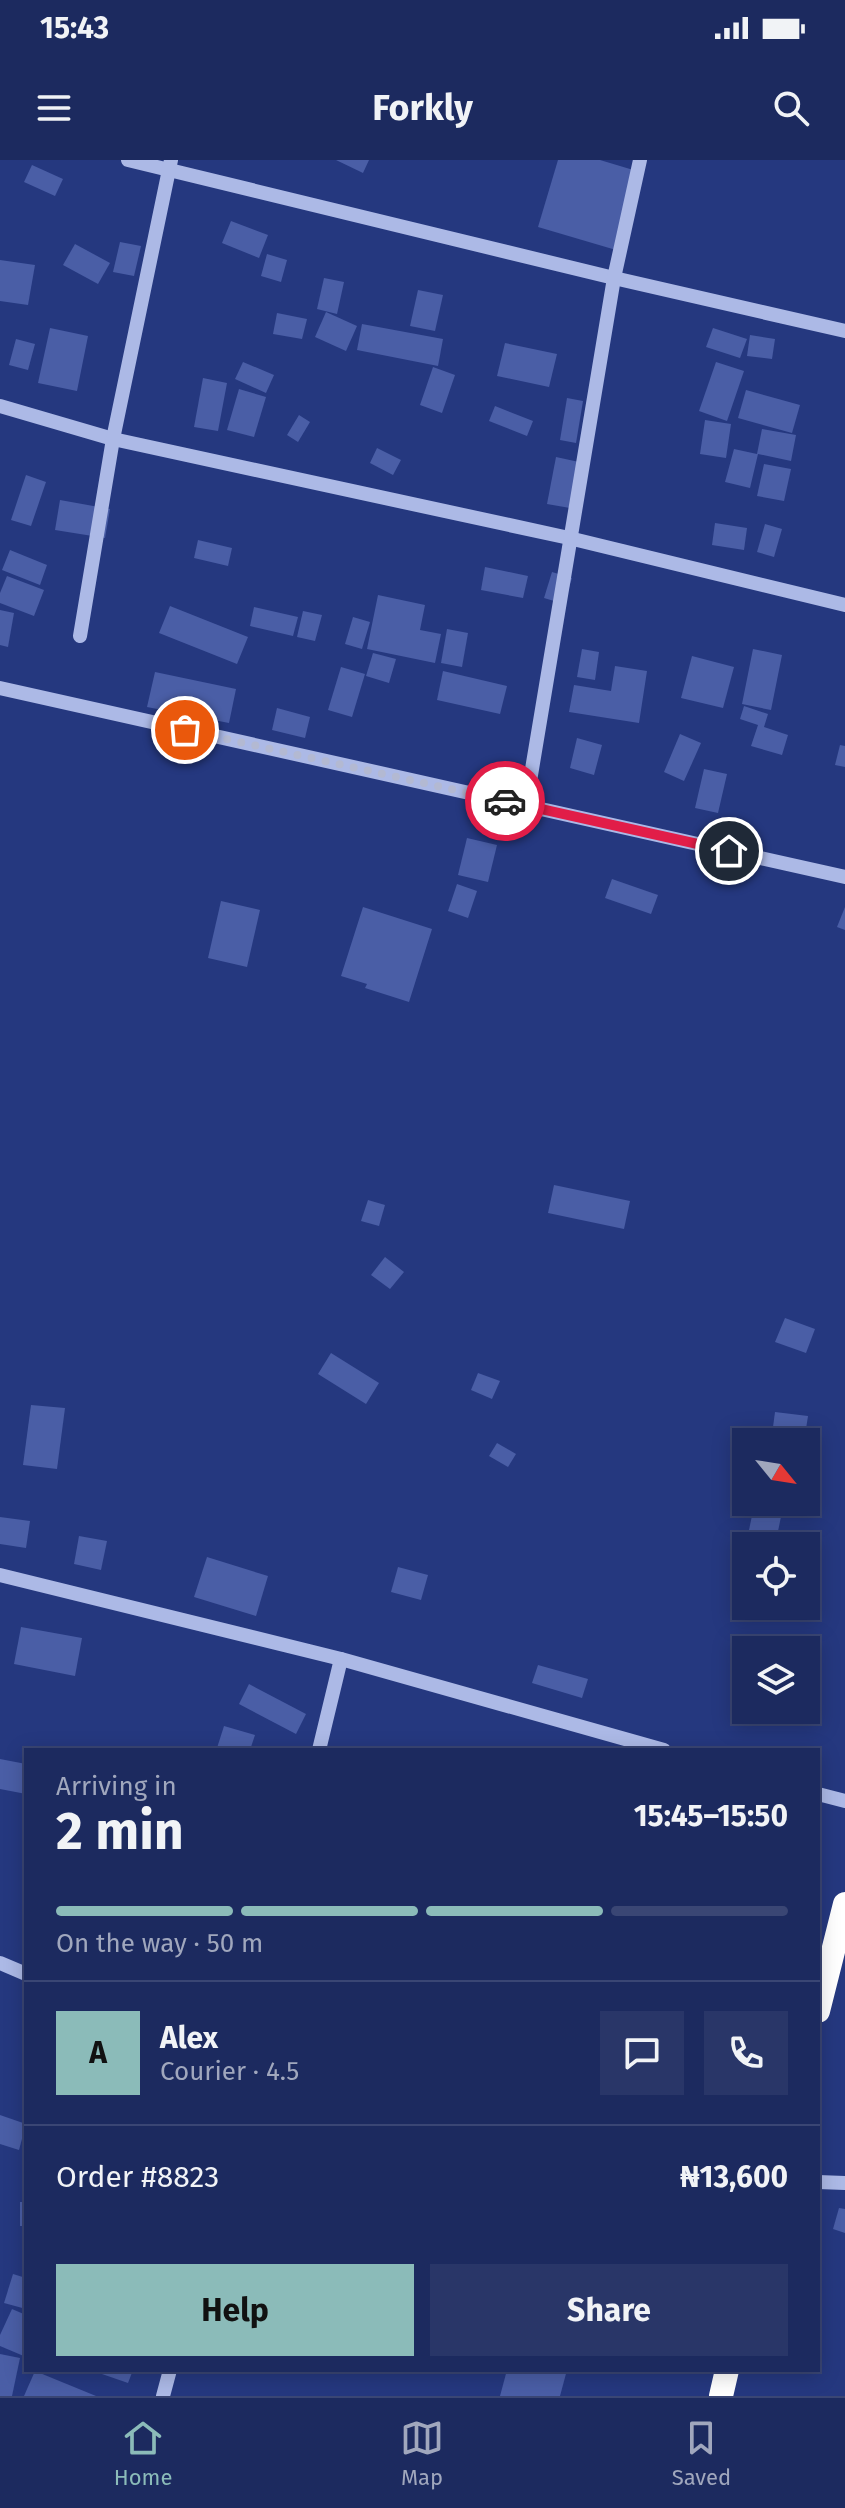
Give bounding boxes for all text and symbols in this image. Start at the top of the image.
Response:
text: 15:43 [40,10,109,46]
icon: menu [32,86,76,130]
text: Forkly [372,86,473,130]
icon: search [769,86,813,130]
pin [151,696,219,764]
icon: bag [163,708,207,752]
courier [465,761,545,841]
icon: car [483,779,527,823]
pin [695,817,763,885]
icon: home [707,829,751,873]
north arrow [732,1428,820,1516]
map controls [732,1428,820,1724]
button: locate [732,1532,820,1620]
button: layers [732,1636,820,1724]
text: Arriving in [56,1771,177,1802]
text: 15:45–15:50 [634,1798,788,1834]
text: 2 min [56,1800,184,1863]
text: On the way · 50 m [56,1928,263,1959]
button: chat [600,2011,684,2095]
button: phone [704,2011,788,2095]
text: Alex [160,2020,218,2056]
text: A [89,2035,107,2071]
text: Courier · 4.5 [160,2056,299,2087]
text: Order #8823 [56,2159,219,2195]
text: ₦13,600 [680,2159,788,2195]
button: Help [56,2264,414,2356]
button: Share [430,2264,788,2356]
tab: Home [114,2416,172,2491]
tab: Map [400,2416,444,2491]
tab: Saved [672,2416,731,2491]

